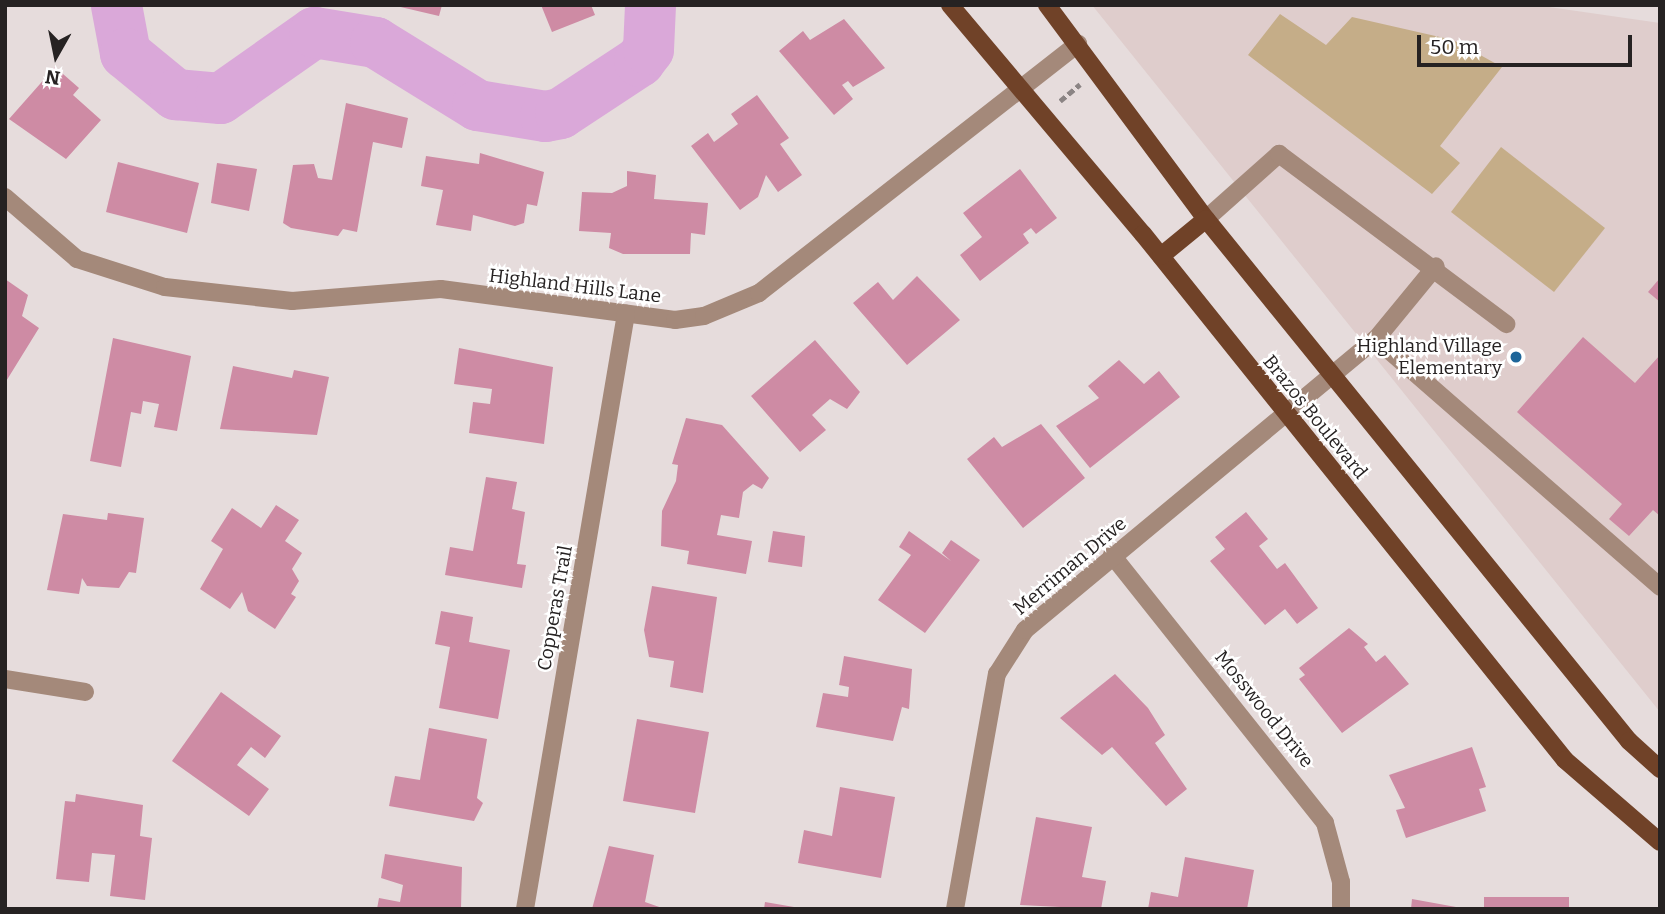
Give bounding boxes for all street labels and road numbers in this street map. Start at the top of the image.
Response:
street label: Highland Hills Lane [488,264,662,308]
street label: Brazos Boulevard [1258,351,1372,483]
street label: Merriman Drive [1009,512,1131,620]
street label: Copperas Trail [533,544,577,672]
street label: Mosswood Drive [1210,646,1318,772]

